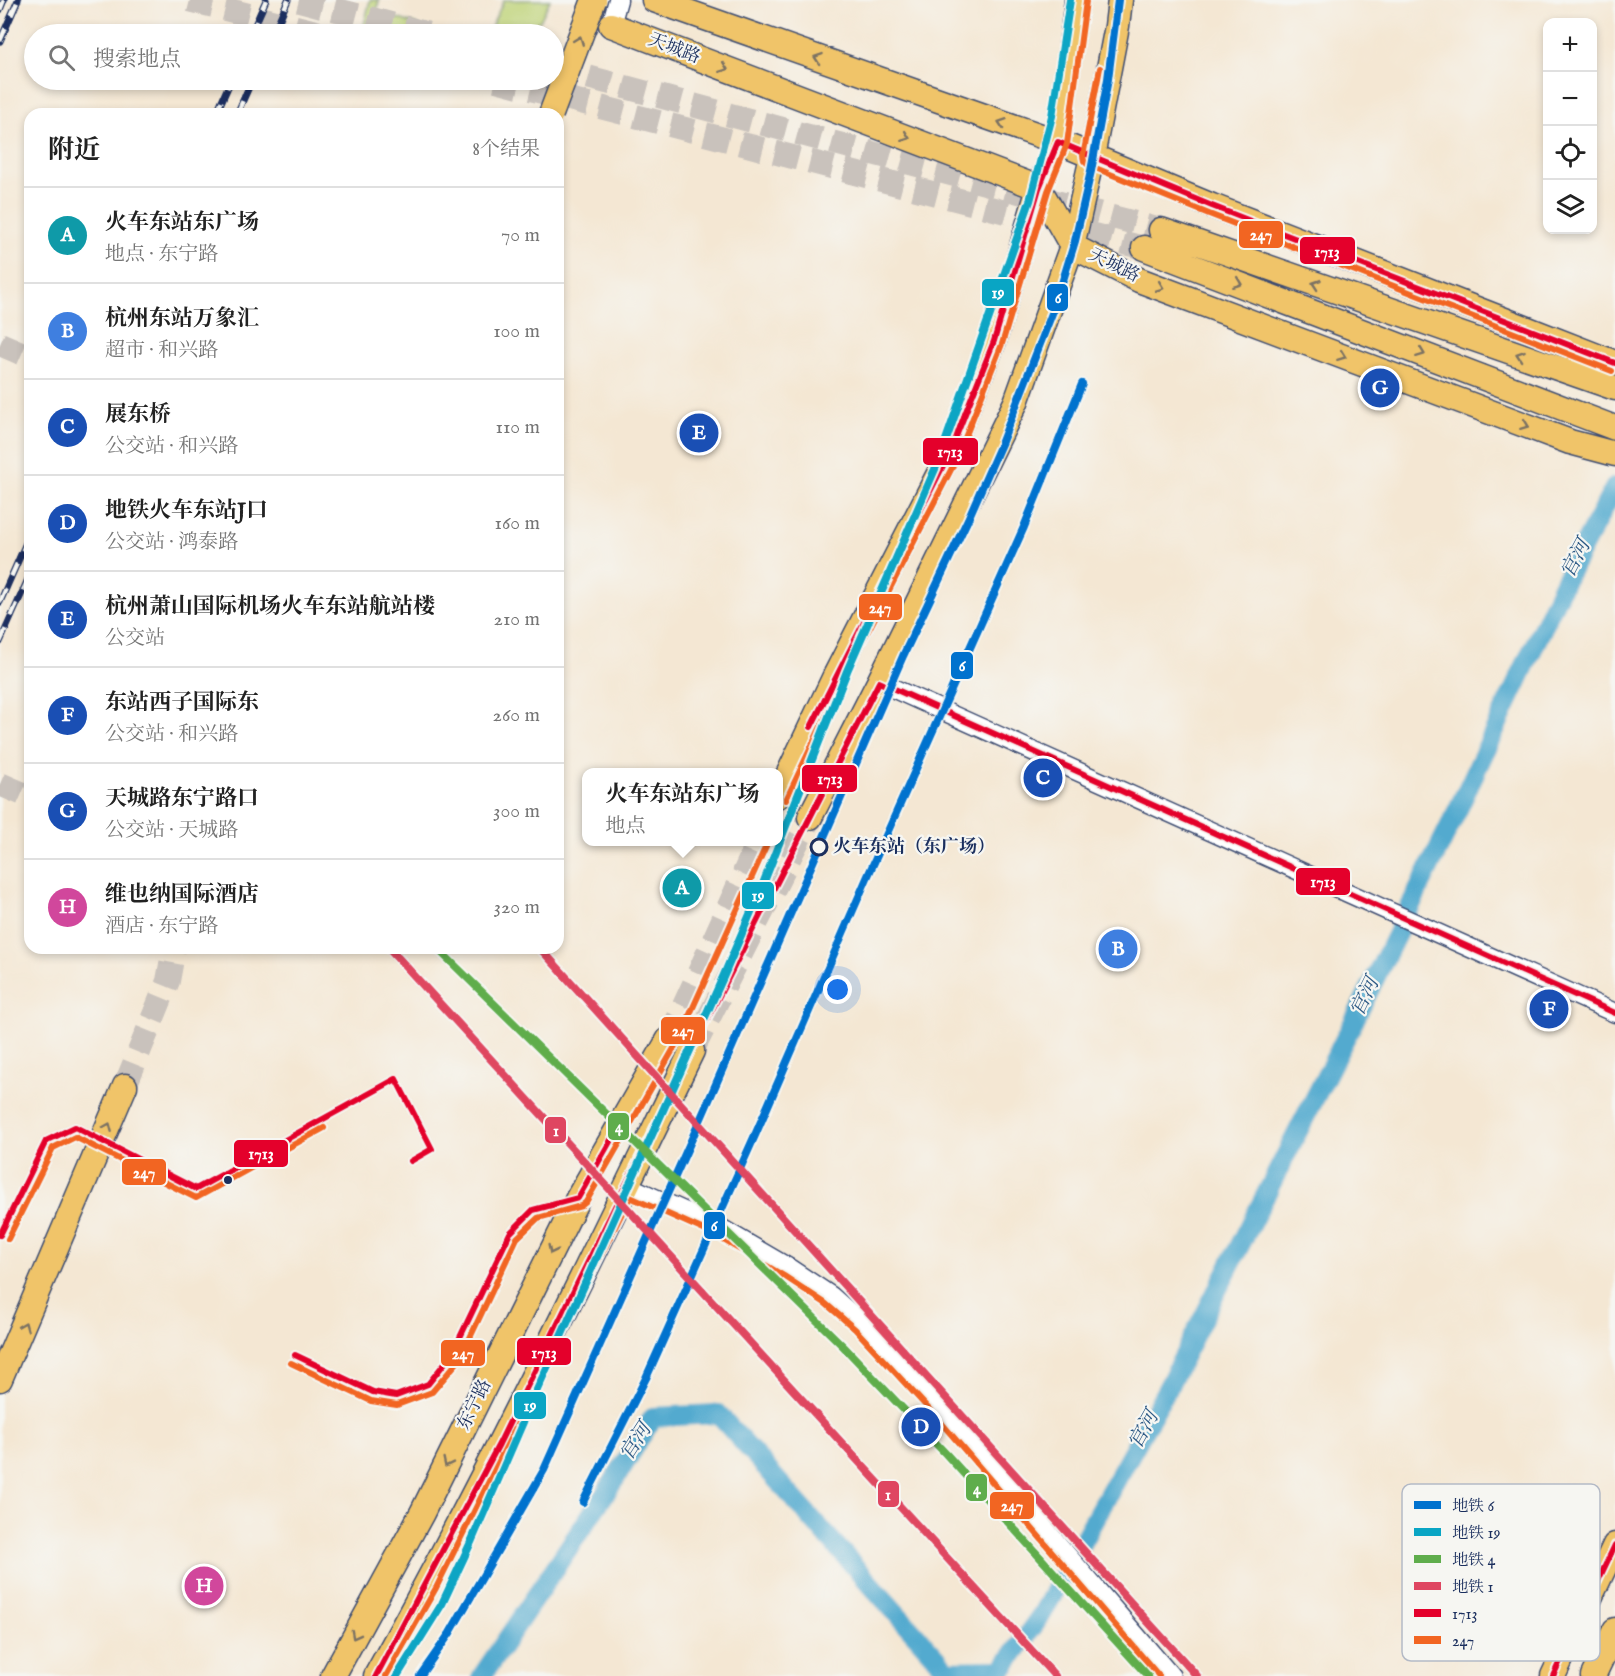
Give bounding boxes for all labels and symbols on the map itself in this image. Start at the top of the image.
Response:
street label: 天城路 [645,29,703,69]
one-way arrow [572,35,584,46]
one-way arrow [814,52,824,65]
one-way arrow [718,61,729,73]
one-way arrow [997,117,1008,130]
one-way arrow [900,130,911,142]
line badge: 247 [1238,220,1284,249]
text: 247 [1250,226,1272,246]
line badge: 1713 [1299,236,1356,265]
text: 1713 [1314,243,1340,263]
street label: 天城路 [1085,244,1143,288]
one-way arrow [1232,276,1243,289]
line badge: 19 [981,278,1015,307]
one-way arrow [1311,278,1322,291]
one-way arrow [1154,280,1164,293]
line badge: 6 [1046,283,1069,312]
text: 19 [992,284,1004,304]
text: 6 [1055,289,1063,309]
one-way arrow [1415,345,1425,358]
one-way arrow [1336,349,1347,361]
one-way arrow [1515,349,1526,362]
pin: G [1360,366,1400,410]
pin: E [680,410,718,456]
one-way arrow [1519,417,1529,430]
line badge: 1713 [922,437,979,466]
text: 1713 [937,443,963,463]
water label: 官河 [1556,533,1598,583]
line badge: 247 [858,593,903,621]
text: 247 [869,599,891,619]
line badge: 6 [950,651,974,680]
text: 6 [959,657,967,677]
pin: C [1024,756,1062,800]
line badge: 1713 [801,764,858,793]
text: 1713 [817,770,843,790]
place label: 火车东站（东广场） [833,836,995,859]
marker: 火车东站（东广场） [810,838,828,856]
pin: A [662,866,702,910]
line badge: 1713 [1295,867,1351,896]
text: 1713 [1310,873,1336,893]
line badge: 19 [741,881,775,910]
text: 19 [752,887,764,907]
pin: B [1098,926,1138,972]
water label: 官河 [1345,971,1386,1020]
your location [823,975,852,1004]
pin: F [1530,986,1568,1032]
line badge: 247 [660,1016,706,1045]
text: 247 [672,1022,694,1042]
line badge: 4 [607,1112,630,1141]
line badge: 1 [544,1116,567,1144]
text: 4 [615,1118,624,1138]
one-way arrow [100,1122,112,1133]
text: 1 [553,1122,559,1142]
line badge: 1713 [233,1139,289,1168]
text: 1713 [248,1145,274,1165]
line badge: 247 [121,1158,167,1186]
text: 247 [133,1164,155,1184]
unlabelled marker [222,1174,234,1186]
line badge: 6 [703,1211,726,1240]
text: 6 [711,1217,719,1237]
one-way arrow [547,1244,559,1255]
one-way arrow [16,1321,28,1332]
line badge: 1713 [516,1337,572,1366]
line badge: 247 [440,1339,486,1367]
text: 1713 [531,1344,557,1364]
text: 247 [452,1345,474,1365]
street label: 东宁路 [453,1376,497,1434]
line badge: 19 [513,1391,547,1420]
text: 19 [524,1397,536,1417]
pin: D [902,1404,940,1450]
water label: 官河 [1123,1404,1166,1454]
water label: 官河 [615,1416,659,1466]
one-way arrow [442,1456,454,1467]
line badge: 4 [965,1473,988,1502]
line badge: 1 [877,1480,900,1508]
text: 4 [973,1480,982,1500]
legend [1402,1484,1600,1661]
text: 1 [885,1486,891,1506]
line badge: 247 [989,1491,1035,1520]
text: 247 [1001,1497,1023,1517]
text: 地铁 6 [1452,1497,1494,1517]
text: 地铁 19 [1452,1524,1500,1544]
text: 地铁 4 [1452,1551,1495,1571]
pin: H [184,1564,224,1608]
text: 地铁 1 [1452,1578,1493,1598]
text: 1713 [1452,1605,1477,1625]
one-way arrow [351,1628,362,1639]
text: 247 [1452,1632,1474,1652]

